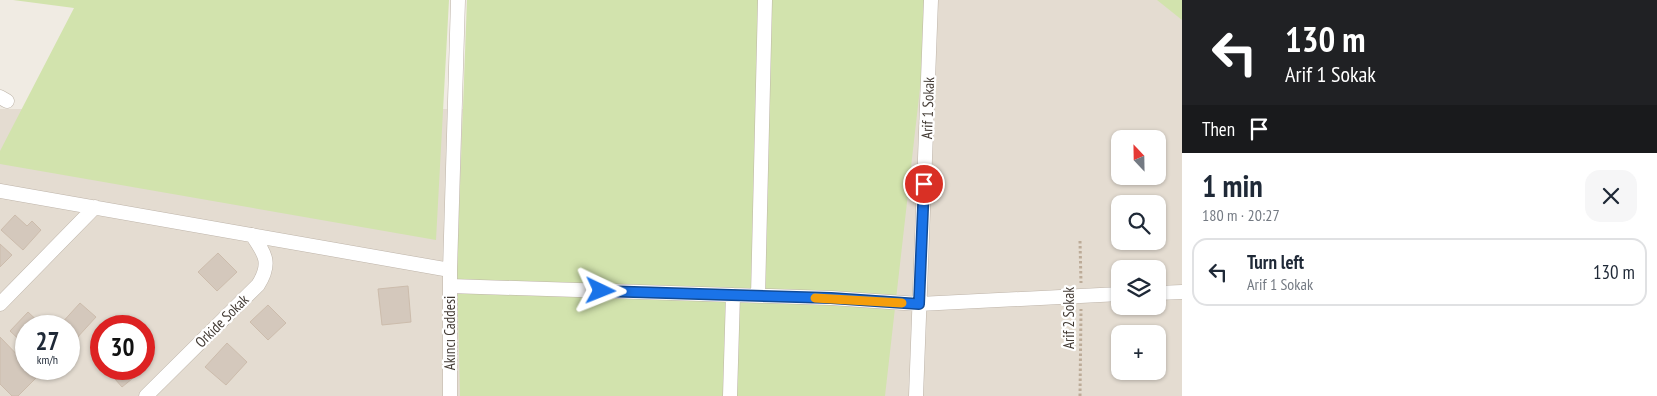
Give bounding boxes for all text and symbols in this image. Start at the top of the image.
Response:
text: 130 m [1285,16,1366,62]
icon: left [1202,20,1267,85]
text: Arif 1 Sokak [1285,60,1376,88]
street label: Arif 1 Sokak [917,77,938,139]
icon: arrive [1245,115,1273,143]
text: Then [1202,117,1235,141]
north arrow [1111,130,1166,185]
map controls [1111,130,1166,380]
pin [903,163,945,205]
text: 1 min [1202,166,1263,205]
icon: arrive [910,170,938,198]
button: close [1585,170,1637,222]
button: search [1111,195,1166,250]
text: 180 m · 20:27 [1202,205,1280,225]
text: Turn left [1247,250,1304,274]
icon: left [1204,258,1232,286]
button: layers [1111,260,1166,315]
text: 130 m [1593,260,1635,284]
position arrow [574,264,626,316]
text: Arif 1 Sokak [1247,274,1313,294]
street label: Arif 2 Sokak [1059,287,1078,349]
street label: Orkide Sokak [191,290,252,351]
street label: Akıncı Caddesi [440,296,459,370]
speed limit sign: 30 [90,315,155,380]
text: 27 [36,325,59,357]
button: + [1111,325,1166,380]
text: km/h [37,352,58,367]

